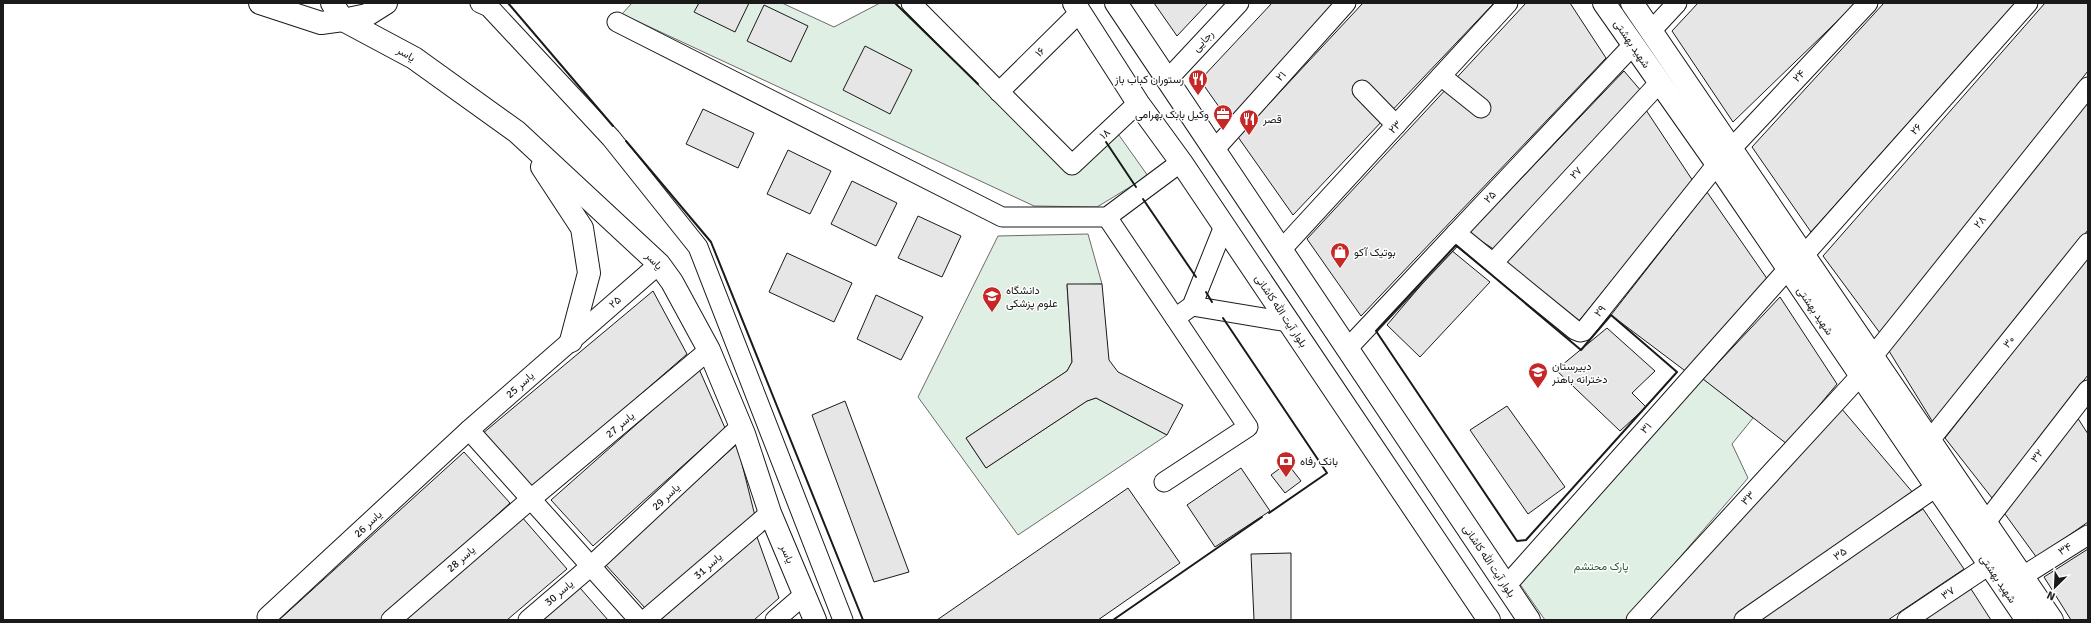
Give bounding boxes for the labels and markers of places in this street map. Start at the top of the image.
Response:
restaurant icon: رستوران کباب باز [1187,68,1209,96]
place label: رستوران کباب باز [1114,73,1184,86]
office icon: وکیل بابک بهرامی [1212,103,1234,131]
place label: وکیل بابک بهرامی [1135,108,1209,121]
restaurant icon: قصر [1238,108,1260,136]
place label: قصر [1262,113,1282,126]
shop icon: بوتیک آکو [1329,241,1351,269]
place label: بوتیک آکو [1354,246,1396,259]
place label: دانشگاه علوم پزشکی [1006,284,1058,311]
school or university icon: دانشگاه علوم پزشکی [981,285,1003,313]
place label: دبیرستان دخترانه باهنر [1551,360,1608,386]
school or university icon: دبیرستان دخترانه باهنر [1527,361,1549,389]
bank icon: بانک رفاه [1275,450,1297,478]
place label: بانک رفاه [1300,455,1338,468]

